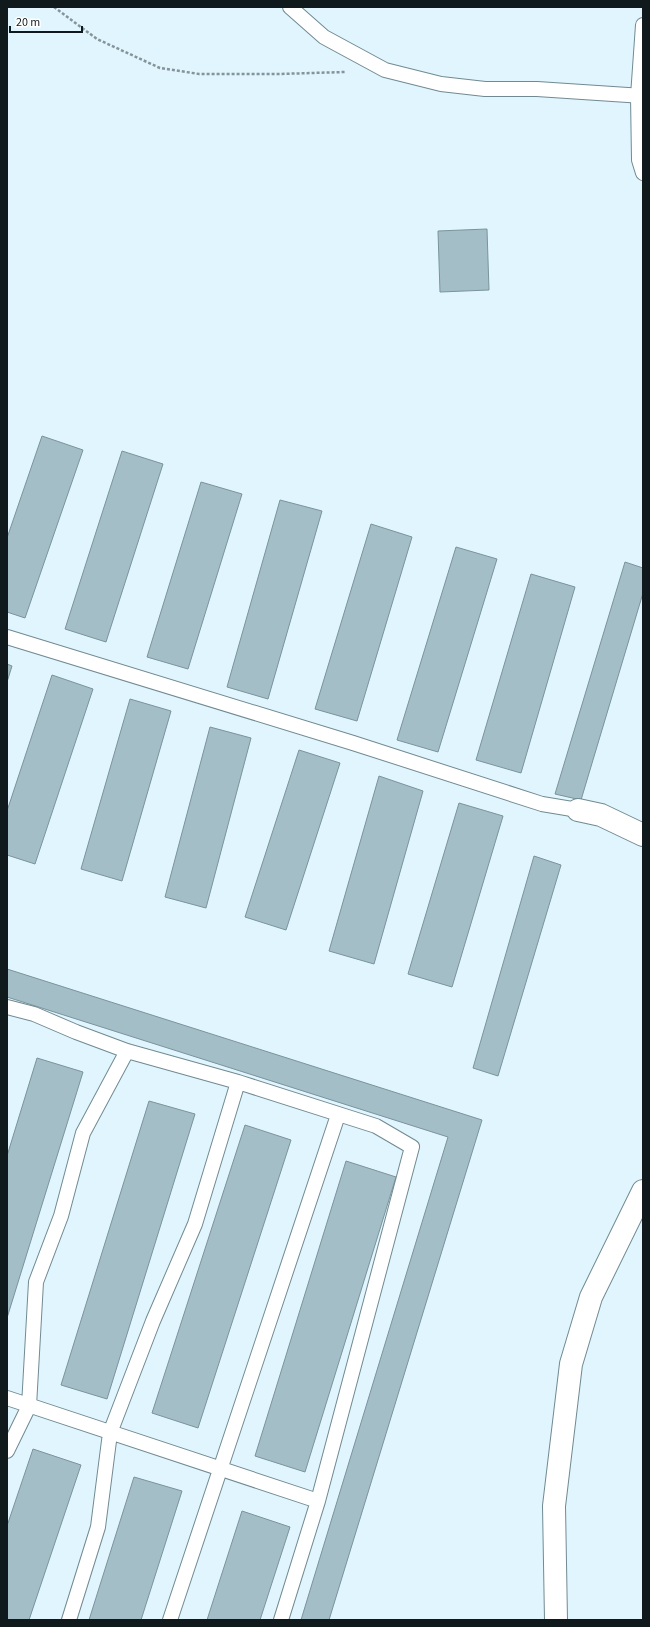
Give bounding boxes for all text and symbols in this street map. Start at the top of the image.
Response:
scale bar [10,8,82,34]
text: 20 m [16,14,40,31]

